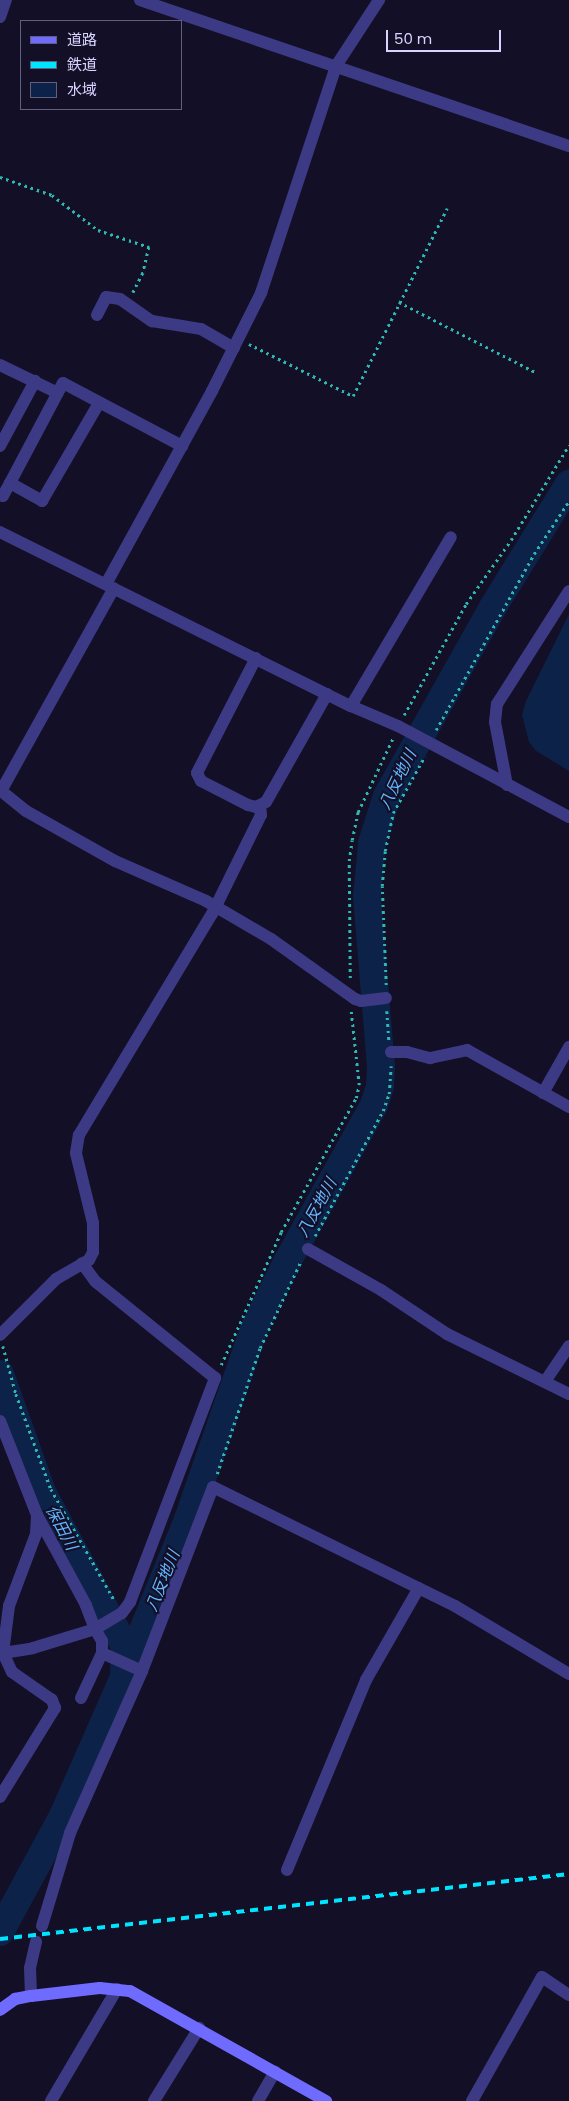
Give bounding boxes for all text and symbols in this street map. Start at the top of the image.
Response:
legend [20,20,182,110]
scale bar [389,20,504,52]
text: 50 m [394,28,432,49]
text: 道路 [67,29,97,50]
text: 鉄道 [67,54,97,75]
text: 水域 [67,79,97,100]
water label: 八反地川 [375,747,421,813]
water label: 八反地川 [293,1175,341,1241]
water label: 保田川 [41,1502,81,1554]
water label: 八反地川 [142,1548,184,1614]

